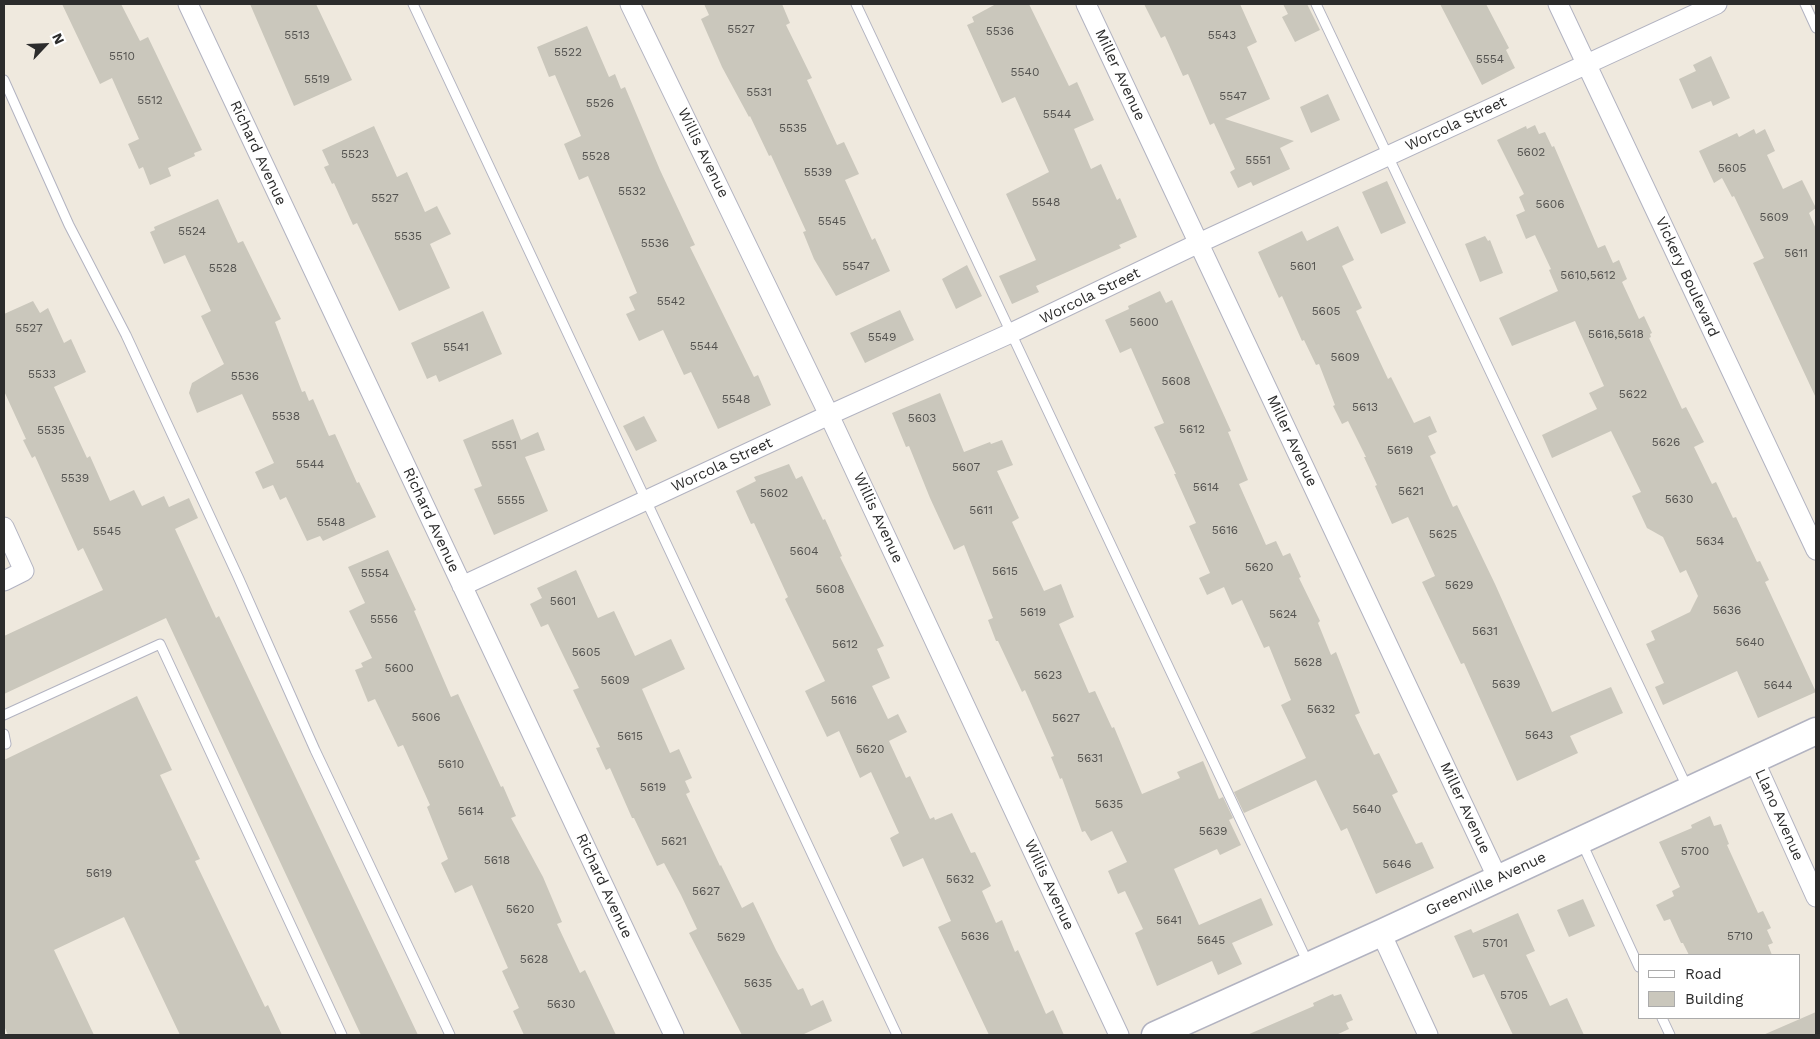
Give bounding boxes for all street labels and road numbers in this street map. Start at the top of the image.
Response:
street label: Miller Avenue [1091,26,1149,124]
street label: Worcola Street [1403,93,1509,155]
street label: Richard Avenue [226,98,290,208]
street label: Willis Avenue [674,105,732,201]
street label: Vickery Boulevard [1651,214,1723,340]
street label: Worcola Street [1037,264,1143,328]
street label: Miller Avenue [1263,392,1321,490]
street label: Worcola Street [669,434,775,496]
street label: Richard Avenue [399,465,463,575]
street label: Willis Avenue [849,470,907,566]
street label: Miller Avenue [1436,759,1494,857]
street label: Llano Avenue [1751,766,1807,864]
street label: Richard Avenue [572,831,636,941]
street label: Willis Avenue [1020,837,1078,933]
street label: Greenville Avenue [1423,848,1549,920]

